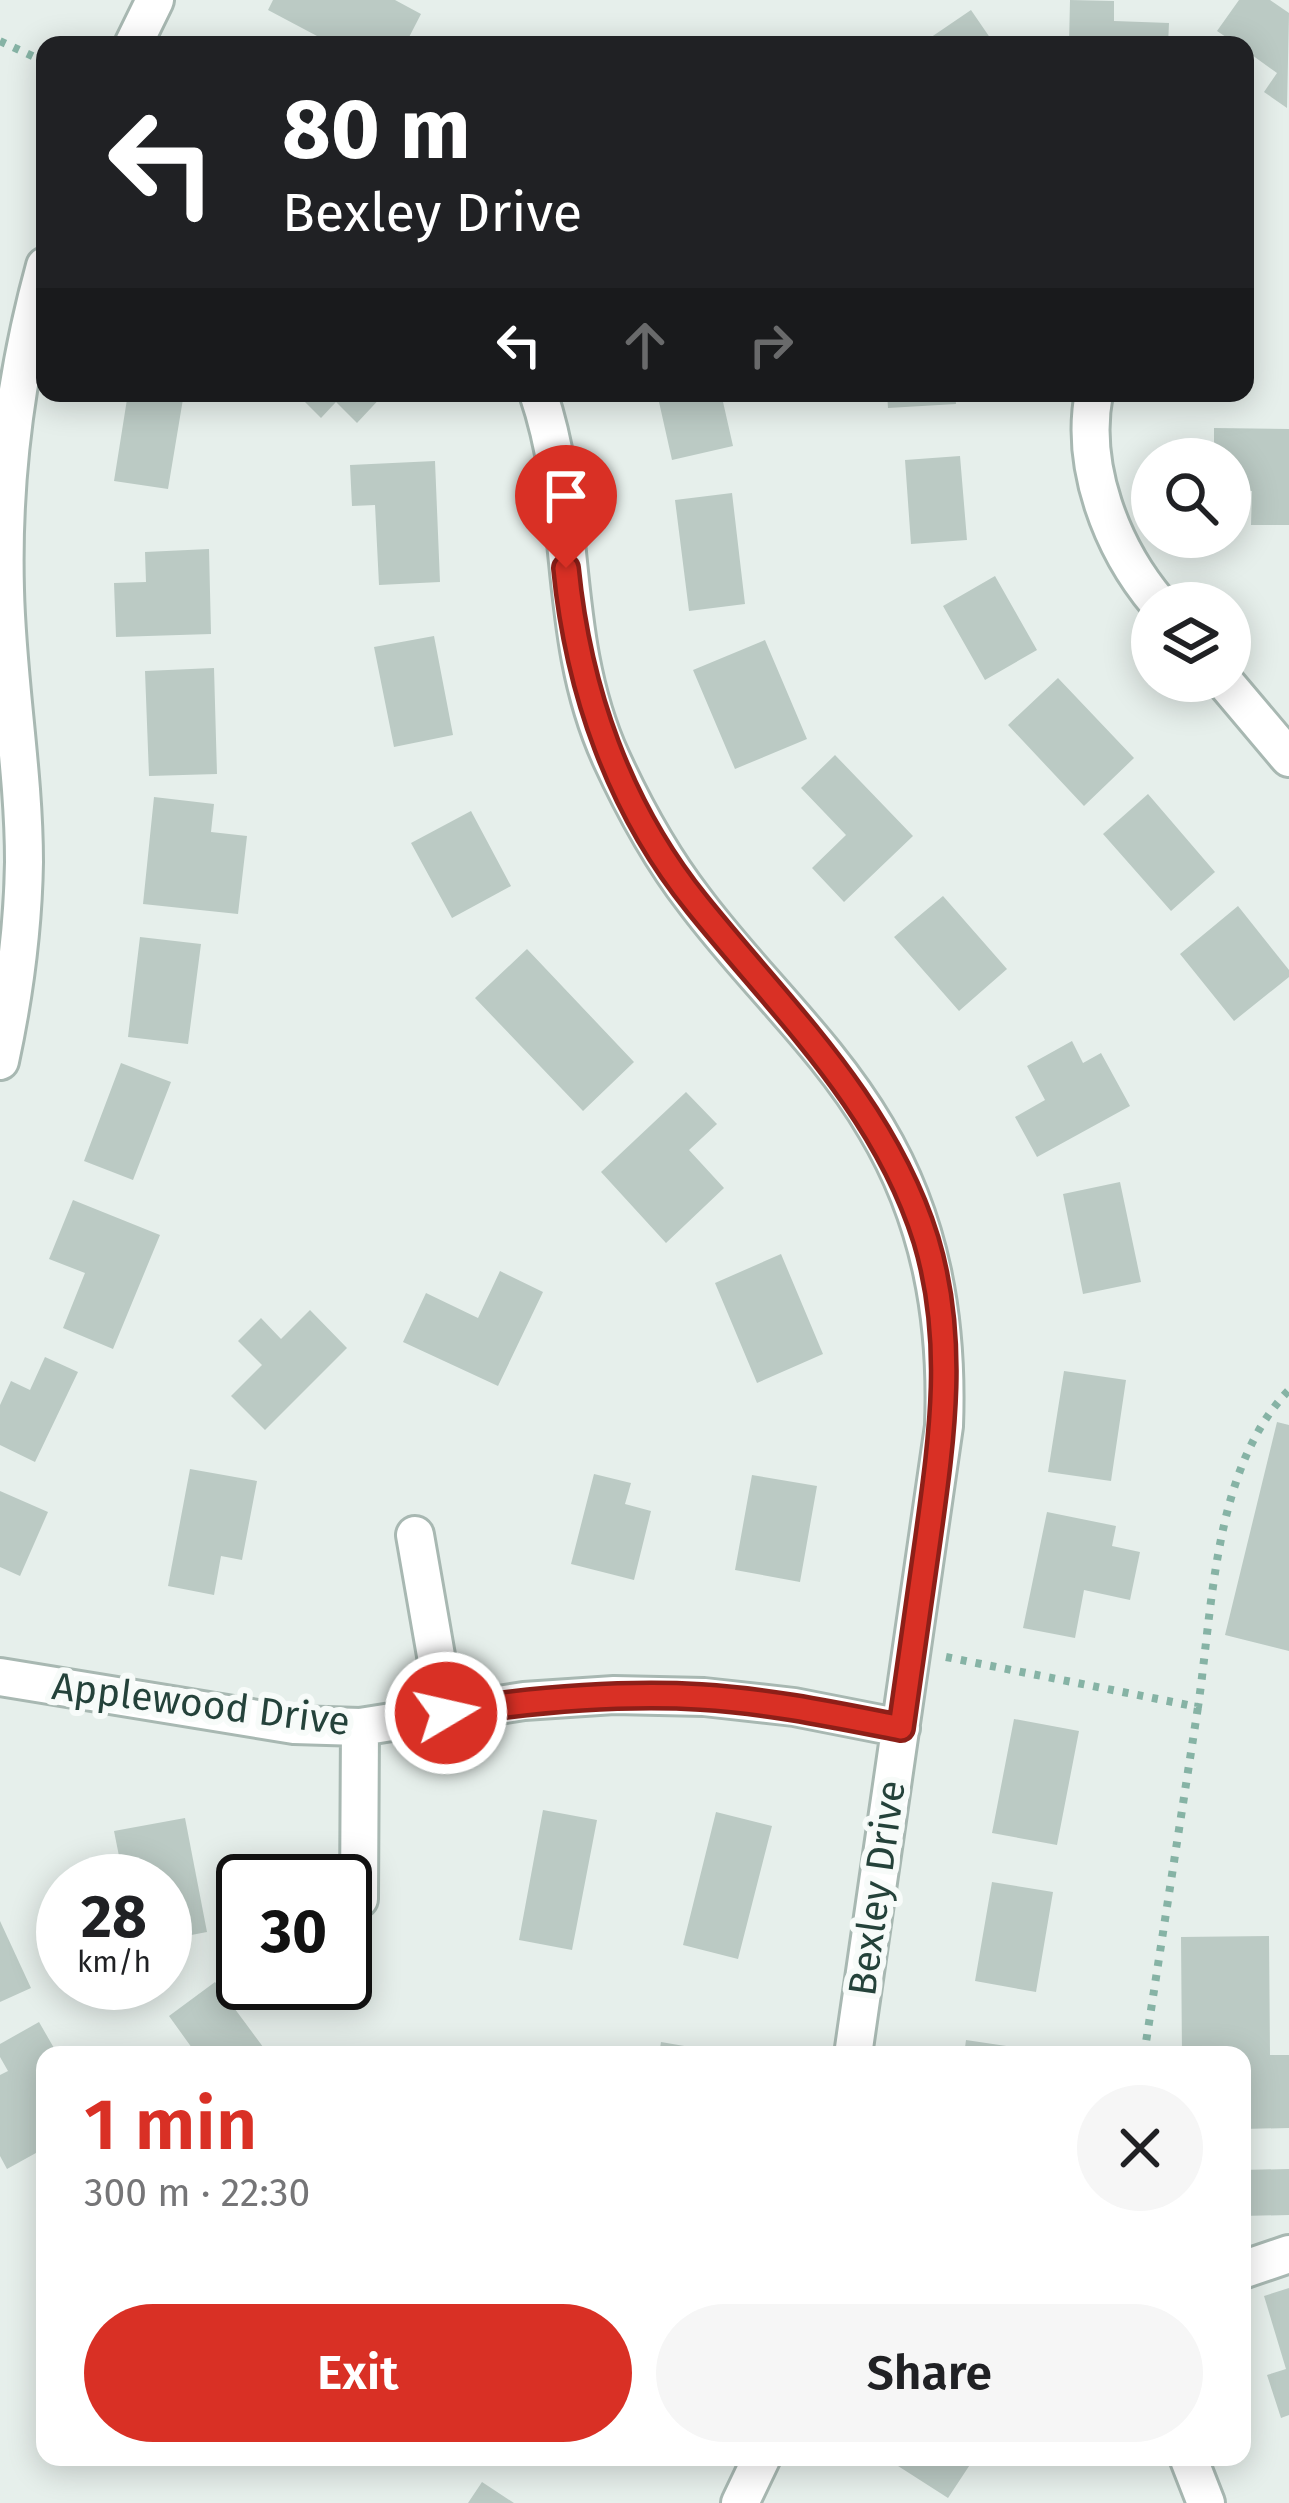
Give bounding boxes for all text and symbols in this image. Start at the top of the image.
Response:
text: 80 m [282,79,471,180]
icon: left [84,84,240,240]
text: Bexley Drive [282,181,582,245]
icon: left [486,312,552,378]
icon: ahead [612,312,678,378]
icon: right [738,312,804,378]
map controls [1131,438,1251,702]
button: search [1131,438,1251,558]
pin [515,445,617,568]
icon: arrive [533,463,599,529]
button: layers [1131,582,1251,702]
position arrow [383,1650,509,1776]
street label: Applewood Drive [49,1663,353,1745]
street label: Bexley Drive [839,1777,915,1999]
speed limit sign: 30 [216,1854,372,2010]
text: 28 [81,1881,147,1953]
text: km/h [77,1944,151,1980]
text: 1 min [84,2082,257,2168]
button: close [1077,2085,1203,2211]
text: 300 m · 22:30 [84,2170,310,2216]
button: Exit [84,2304,632,2442]
button: Share [656,2304,1203,2442]

